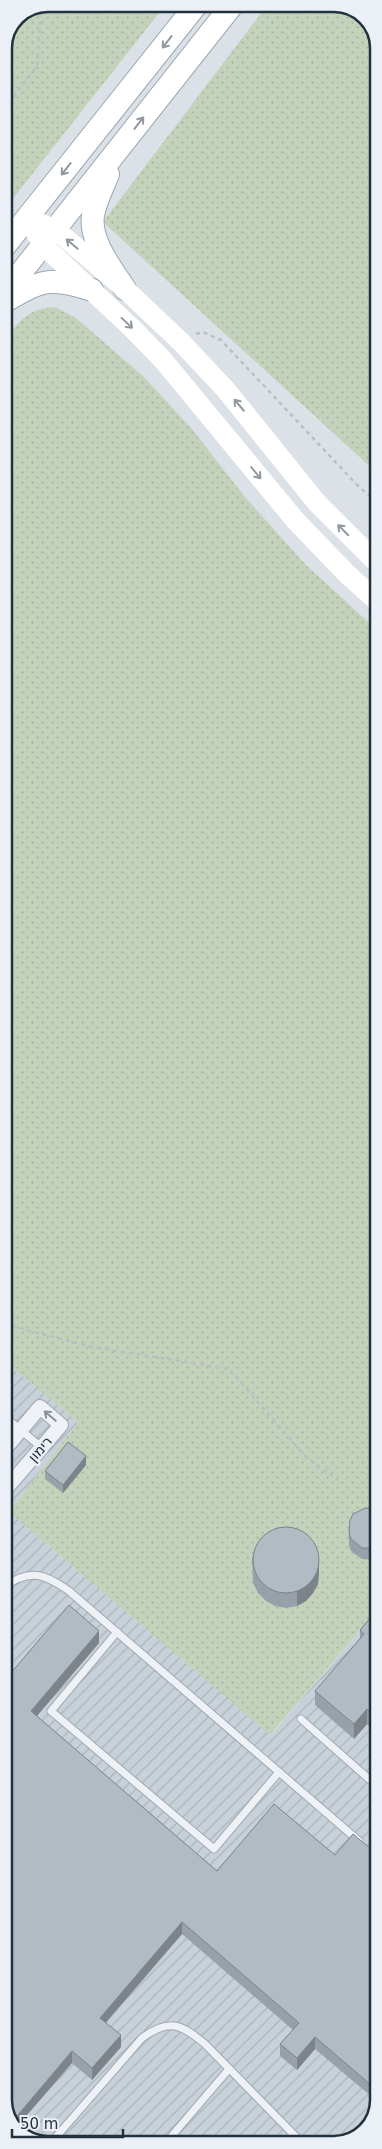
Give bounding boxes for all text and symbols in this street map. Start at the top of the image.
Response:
one-way arrow [161,35,172,48]
one-way arrow [133,116,144,129]
one-way arrow [60,163,71,176]
one-way arrow [66,239,79,250]
one-way arrow [121,317,134,329]
one-way arrow [233,399,244,412]
one-way arrow [250,466,261,479]
one-way arrow [337,524,349,536]
one-way arrow [44,1410,57,1421]
street label: רימון [25,1433,55,1465]
scale bar [12,2106,124,2138]
text: 50 m [20,2115,58,2133]

